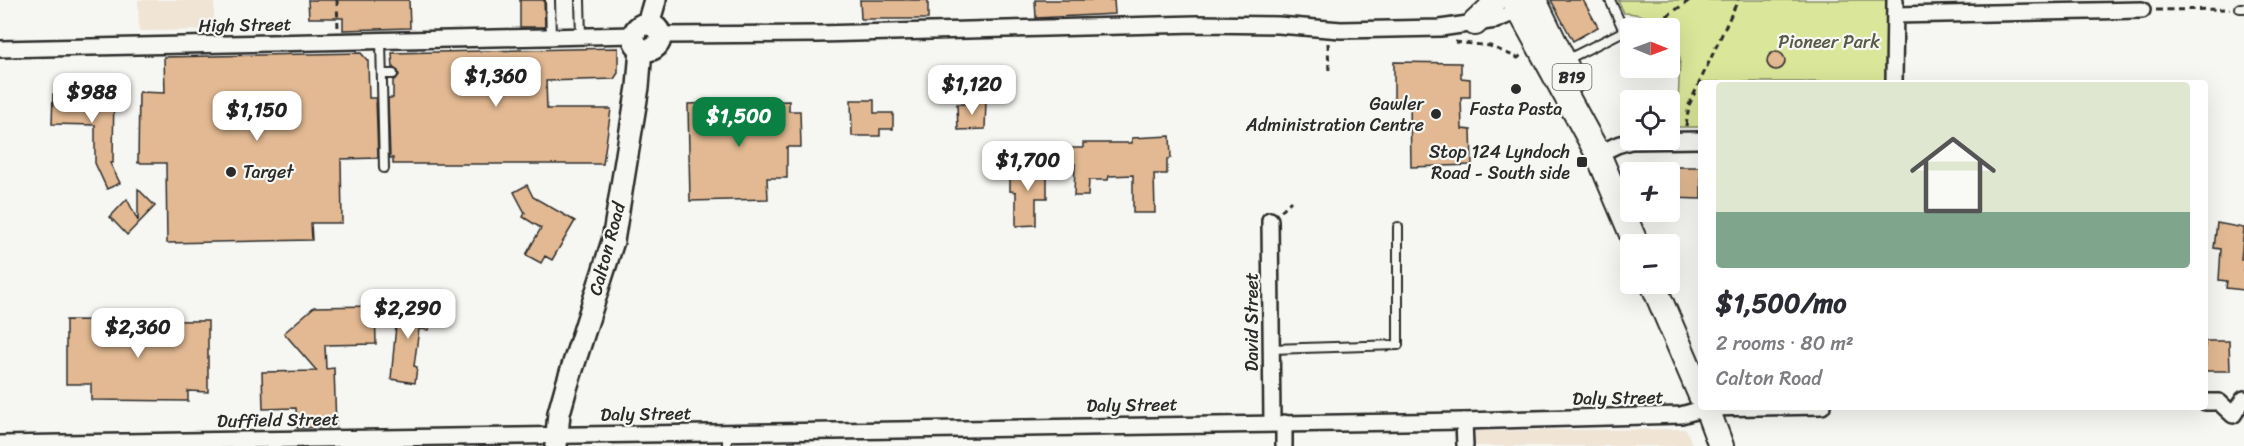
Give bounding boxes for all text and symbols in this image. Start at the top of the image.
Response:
street label: High Street [198,8,292,42]
north arrow [1620,18,1680,78]
map controls [1620,18,1680,294]
park label: Pioneer Park [1778,26,1880,58]
pin: $1,360 [447,57,545,108]
text: $1,360 [465,59,527,94]
road number: B19 [1552,64,1592,90]
pin: $1,120 [923,65,1021,116]
text: $1,120 [942,67,1002,102]
pin: $988 [56,73,128,124]
text: $988 [67,75,117,110]
marker: Fasta Pasta [1509,82,1523,96]
place label: Gawler Administration Centre [1245,88,1426,141]
button: locate [1620,90,1680,150]
pin: $1,150 [208,91,306,142]
text: $1,150 [227,93,287,128]
place label: Fasta Pasta [1470,93,1562,125]
pin: $1,500 [690,97,788,148]
text: $1,500 [707,99,771,134]
marker: Gawler Administration Centre [1429,107,1443,121]
icon: home [1899,121,2007,229]
place label: Stop 124 Lyndoch Road - South side [1429,136,1570,189]
pin: $1,700 [979,141,1077,192]
text: $1,700 [996,143,1060,178]
marker: Stop 124 Lyndoch Road - South side [1575,155,1589,169]
place label: Target [243,156,294,188]
button: + [1620,162,1680,222]
marker: Target [224,165,238,179]
street label: Calton Road [579,197,635,299]
button: − [1620,234,1680,294]
street label: David Street [1236,272,1268,372]
text: $1,500/mo [1716,280,1846,326]
pin: $2,290 [359,289,457,340]
text: $2,290 [375,291,441,326]
pin: $2,360 [89,308,187,359]
text: $2,360 [105,310,171,345]
text: 2 rooms · 80 m² [1716,326,1854,361]
text: Calton Road [1716,361,1822,396]
street label: Daly Street [1572,381,1664,415]
street label: Daly Street [1086,388,1178,422]
street label: Daly Street [600,397,692,431]
street label: Duffield Street [217,403,339,437]

